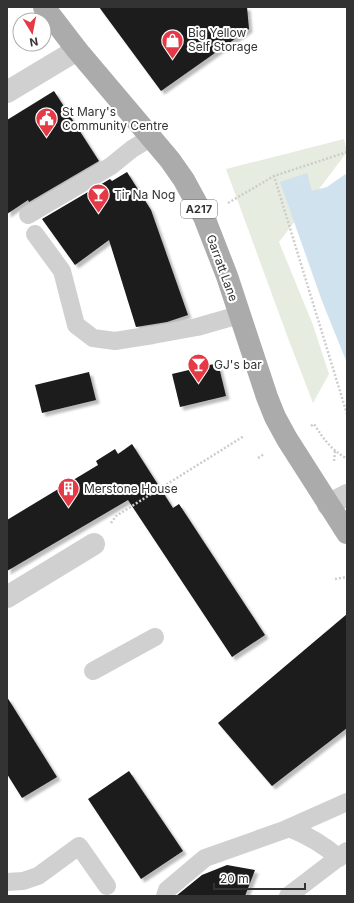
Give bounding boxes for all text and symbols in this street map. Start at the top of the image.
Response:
north arrow [12,12,52,52]
place label: Big Yellow Self Storage [188,25,258,54]
shop icon: Big Yellow Self Storage [159,27,185,60]
text: N [28,34,39,49]
place label: St Mary's Community Centre [62,104,168,133]
public building icon: St Mary's Community Centre [33,106,59,139]
bar icon: Tir Na Nog [85,182,111,215]
place label: Tir Na Nog [114,187,175,202]
road number: A217 [181,200,217,218]
street label: Garratt Lane [203,232,242,303]
bar icon: GJ's bar [186,352,212,385]
place label: GJ's bar [214,357,262,372]
building icon: Merstone House [56,476,82,509]
place label: Merstone House [84,481,178,496]
scale bar [214,865,305,891]
text: 20 m [220,871,249,886]

